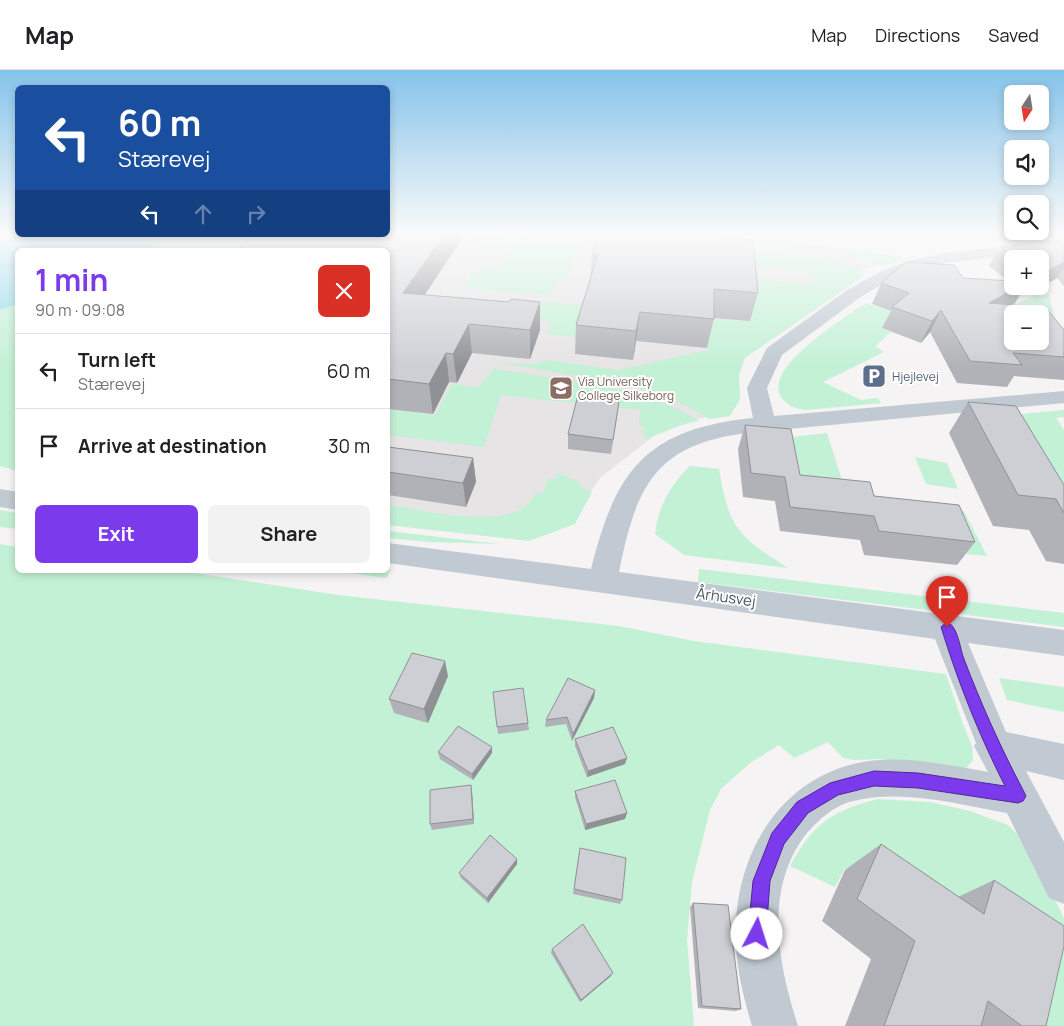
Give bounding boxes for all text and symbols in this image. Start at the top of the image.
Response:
text: Map [25,18,74,51]
text: Map [811,23,847,47]
text: Directions [875,23,960,47]
text: Saved [988,23,1039,47]
north arrow [1004,85,1049,130]
map controls [1004,85,1049,350]
text: 60 m [118,99,201,147]
icon: left [35,105,100,170]
button: sound [1004,140,1049,185]
text: Stærevej [118,144,210,174]
button: search [1004,195,1049,240]
icon: left [136,200,164,228]
icon: ahead [189,200,217,228]
icon: right [242,200,270,228]
button: + [1004,250,1049,295]
text: 1 min [35,259,108,300]
button: close [318,265,370,317]
text: 90 m · 09:08 [35,299,125,321]
button: − [1004,305,1049,350]
text: Turn left [78,347,156,373]
icon: left [35,357,63,385]
text: 60 m [327,358,370,384]
parking icon: Hjejlevej [861,363,887,389]
place label: Hjejlevej [892,368,939,385]
text: Stærevej [78,373,145,395]
place label: Via University College Silkeborg [578,373,674,404]
school or university icon: Via University College Silkeborg [548,375,574,401]
icon: arrive [35,432,63,460]
text: Arrive at destination [78,433,267,459]
text: 30 m [328,433,370,459]
button: Exit [35,505,198,563]
button: Share [208,505,370,563]
pin [926,576,968,627]
street label: Århusvej [695,582,757,612]
icon: arrive [933,583,961,611]
position arrow [730,907,782,959]

